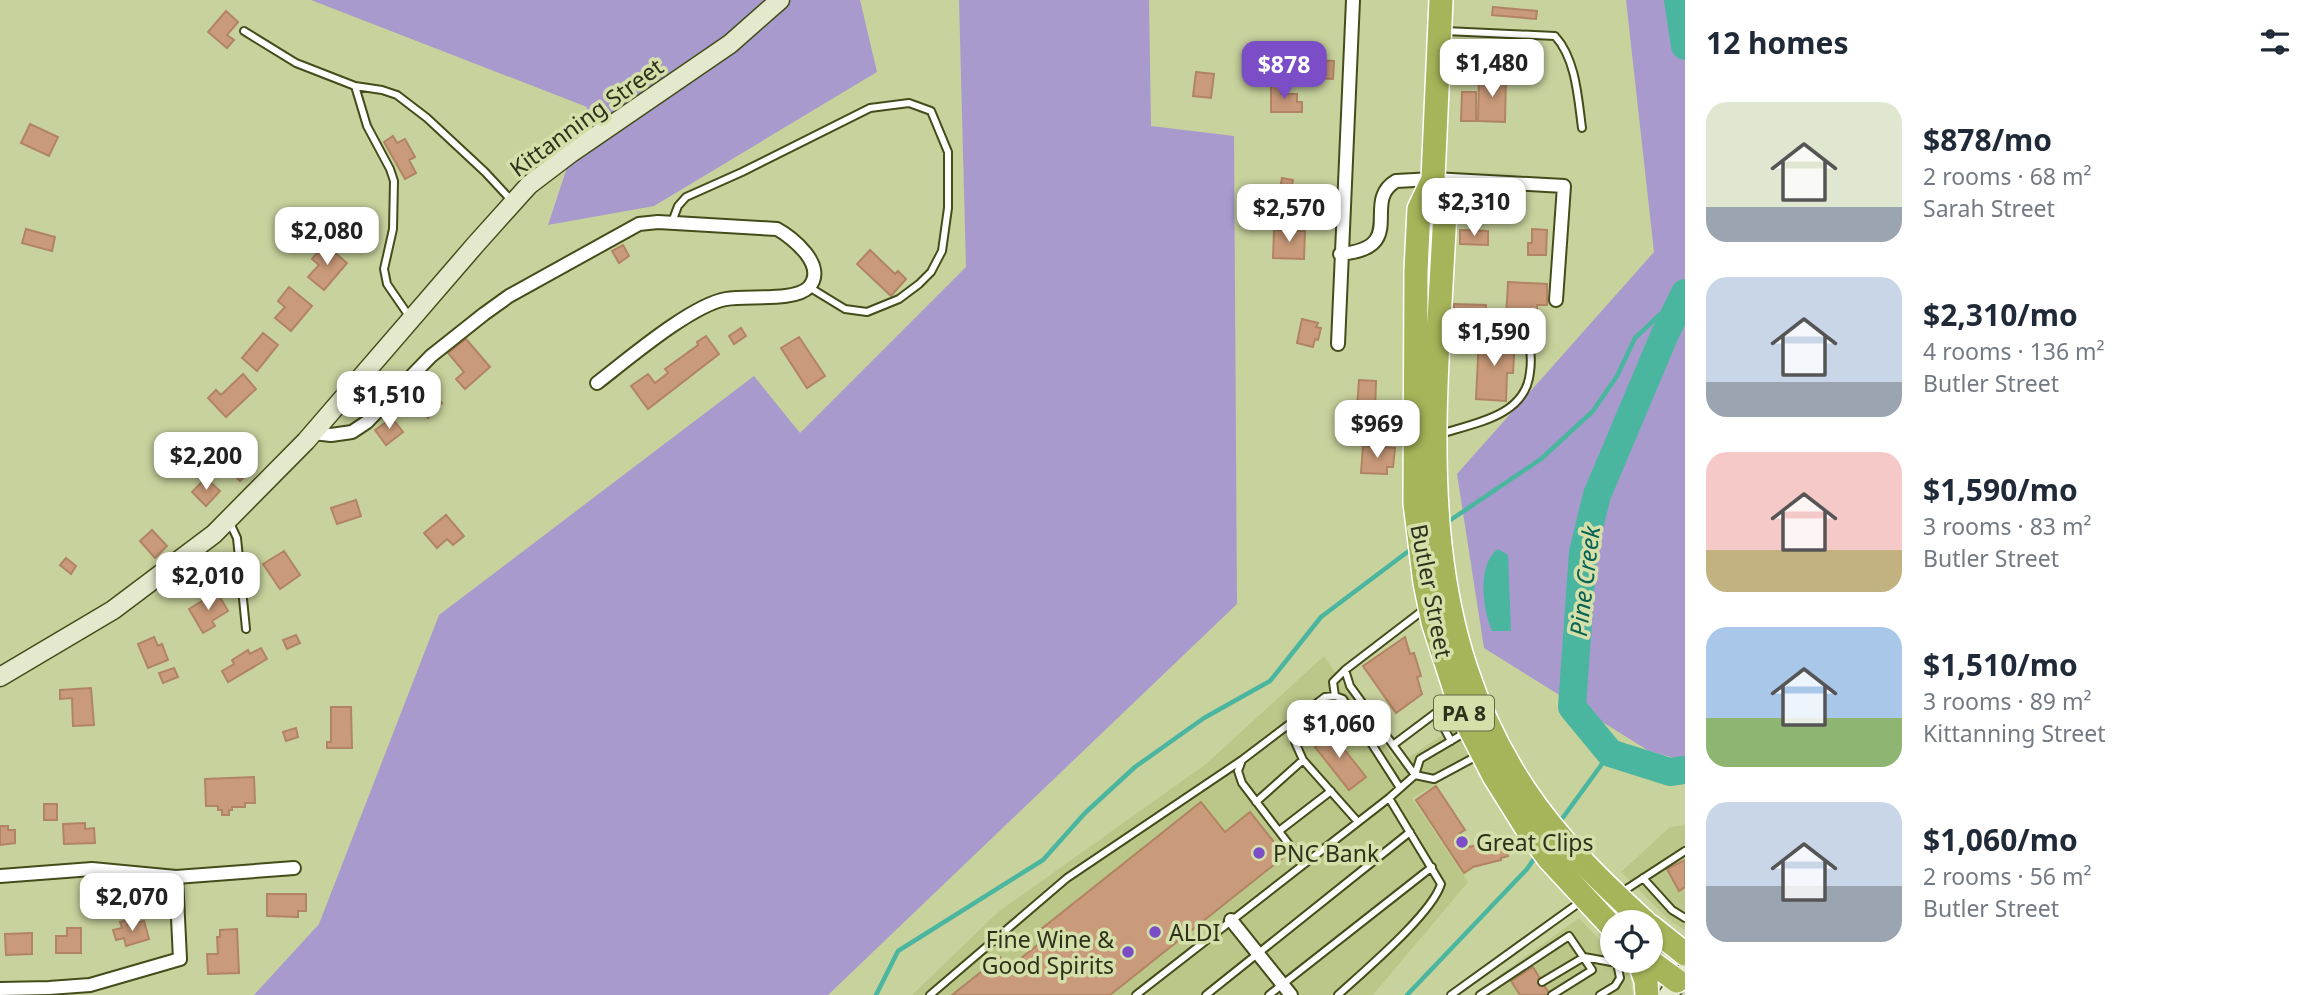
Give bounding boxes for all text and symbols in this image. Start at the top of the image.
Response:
text: 12 homes [1706,22,1849,63]
icon: filters [2256,23,2294,61]
pin: $1,480 [1435,40,1549,99]
pin: $878 [1243,42,1325,101]
text: $1,480 [1456,46,1528,78]
text: $878 [1258,48,1310,80]
street label: Kittanning Street [503,50,669,184]
text: $878/mo [1923,119,2052,160]
icon: home [1762,130,1846,214]
text: 2 rooms · 68 m² [1923,160,2092,192]
pin: $2,310 [1417,178,1531,238]
pin: $2,570 [1232,184,1346,244]
text: $2,310 [1438,185,1510,217]
text: $2,570 [1253,191,1325,223]
text: Sarah Street [1923,192,2055,224]
pin: $2,080 [270,208,384,267]
text: $2,080 [291,214,363,246]
text: $2,310/mo [1923,294,2078,335]
icon: home [1762,305,1846,389]
pin: $1,590 [1437,308,1551,368]
text: $1,590 [1458,315,1530,347]
text: 4 rooms · 136 m² [1923,335,2105,367]
text: Butler Street [1923,367,2059,399]
pin: $1,510 [332,372,446,431]
text: $1,510 [353,378,425,410]
pin: $969 [1336,400,1418,460]
text: $969 [1351,407,1403,439]
pin: $2,200 [149,433,263,492]
text: $2,200 [170,439,242,471]
text: $1,590/mo [1923,469,2078,510]
icon: home [1762,480,1846,564]
text: 3 rooms · 83 m² [1923,510,2092,542]
street label: Butler Street [1403,521,1461,661]
water label: Pine Creek [1561,523,1607,638]
text: Butler Street [1923,542,2059,574]
pin: $2,010 [151,552,265,612]
text: $2,010 [172,559,244,591]
text: $1,510/mo [1923,644,2078,685]
icon: home [1762,655,1846,739]
text: 3 rooms · 89 m² [1923,685,2092,717]
road number: PA 8 [1434,696,1494,730]
pin: $1,060 [1282,700,1396,760]
text: $1,060 [1303,707,1375,739]
text: Kittanning Street [1923,717,2106,749]
text: $1,060/mo [1923,819,2078,860]
place label: Great Clips [1476,826,1594,858]
icon: home [1762,830,1846,914]
marker: Great Clips [1454,834,1470,850]
place label: PNC Bank [1273,837,1380,869]
marker: PNC Bank [1251,845,1267,861]
text: 2 rooms · 56 m² [1923,860,2092,892]
pin: $2,070 [75,874,189,933]
text: $2,070 [96,880,168,912]
text: Butler Street [1923,892,2059,924]
map controls [1600,910,1663,973]
button: locate [1600,910,1663,973]
place label: ALDI [1169,916,1220,948]
place label: Fine Wine & Good Spirits [982,923,1114,981]
marker: ALDI [1147,924,1163,940]
marker: Fine Wine & Good Spirits [1120,944,1136,960]

